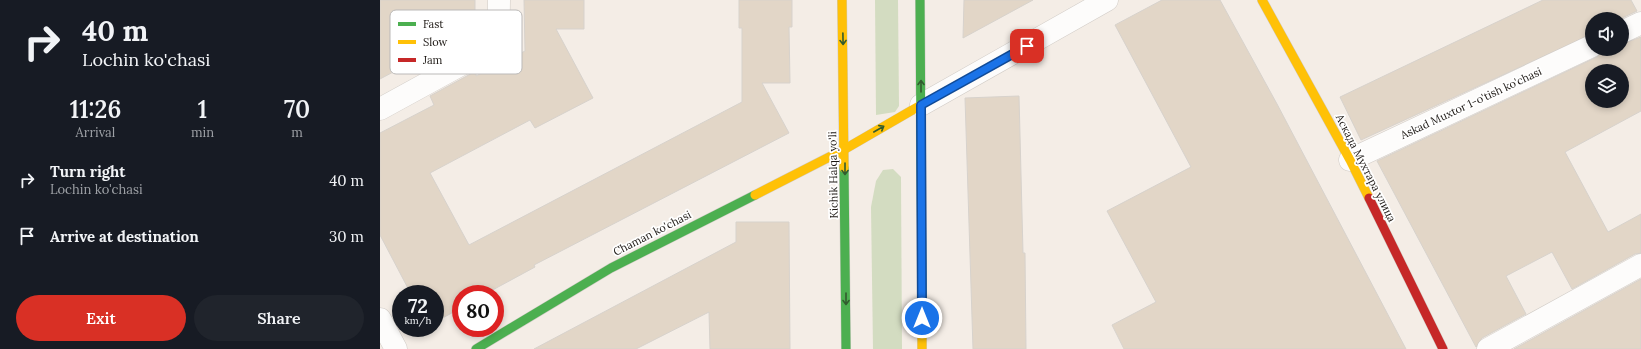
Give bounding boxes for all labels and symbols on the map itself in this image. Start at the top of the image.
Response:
legend [390,10,522,74]
text: Fast [423,17,444,31]
pin [1010,29,1044,63]
one-way arrow [839,32,847,45]
text: Slow [423,35,448,49]
text: Jam [422,53,443,67]
street label: Askad Muxtor 1-o'tish ko'chasi [1397,64,1544,142]
one-way arrow [917,80,925,93]
street label: Аскада Мухтара улица [1332,111,1399,224]
one-way arrow [873,125,885,133]
street label: Kichik Halqa yo'li [825,131,841,219]
one-way arrow [841,162,849,175]
street label: Chaman ko'chasi [611,207,693,259]
speed limit sign: 80 [452,285,504,337]
one-way arrow [842,292,850,305]
position arrow [901,297,943,339]

